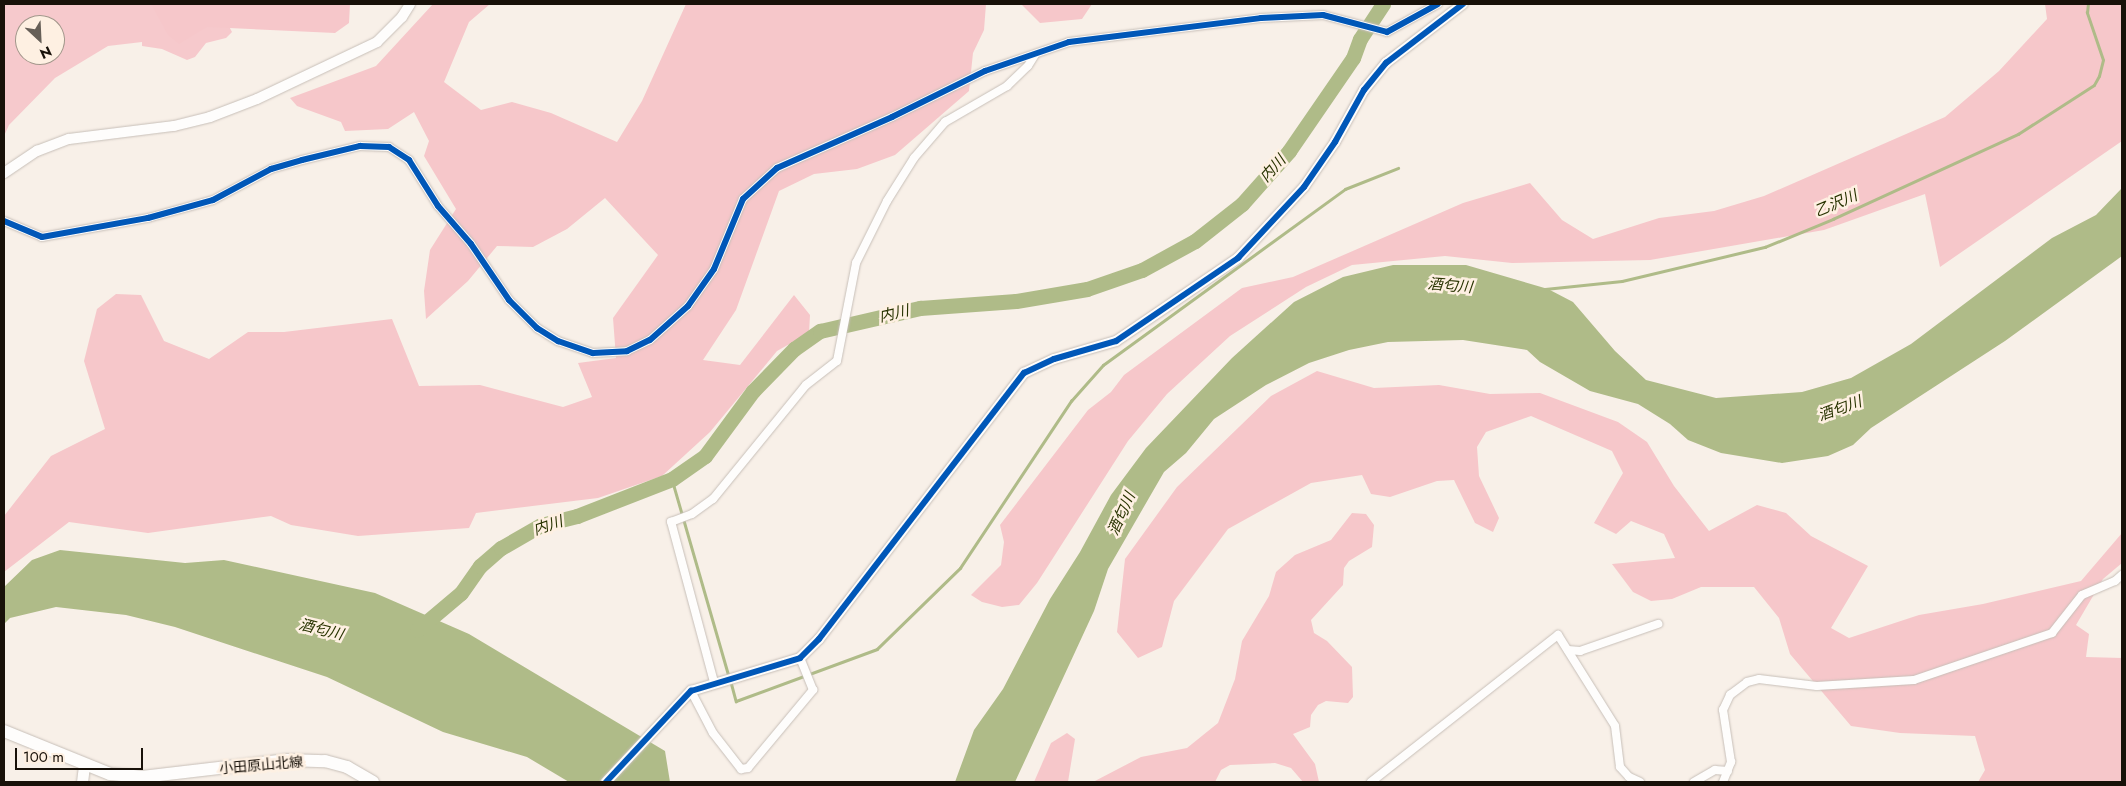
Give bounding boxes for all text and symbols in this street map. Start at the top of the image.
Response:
north arrow [15,15,65,65]
text: N [37,41,55,64]
water label: 内川 [1256,152,1290,186]
water label: 乙沢川 [1812,187,1860,221]
water label: 酒匂川 [1427,275,1473,297]
water label: 内川 [877,302,911,326]
water label: 酒匂川 [1816,393,1864,425]
water label: 酒匂川 [1105,490,1139,538]
water label: 内川 [531,513,565,539]
water label: 酒匂川 [297,616,345,644]
scale bar [18,738,145,770]
text: 100 m [23,746,64,768]
street label: 小田原山北線 [218,753,304,777]

